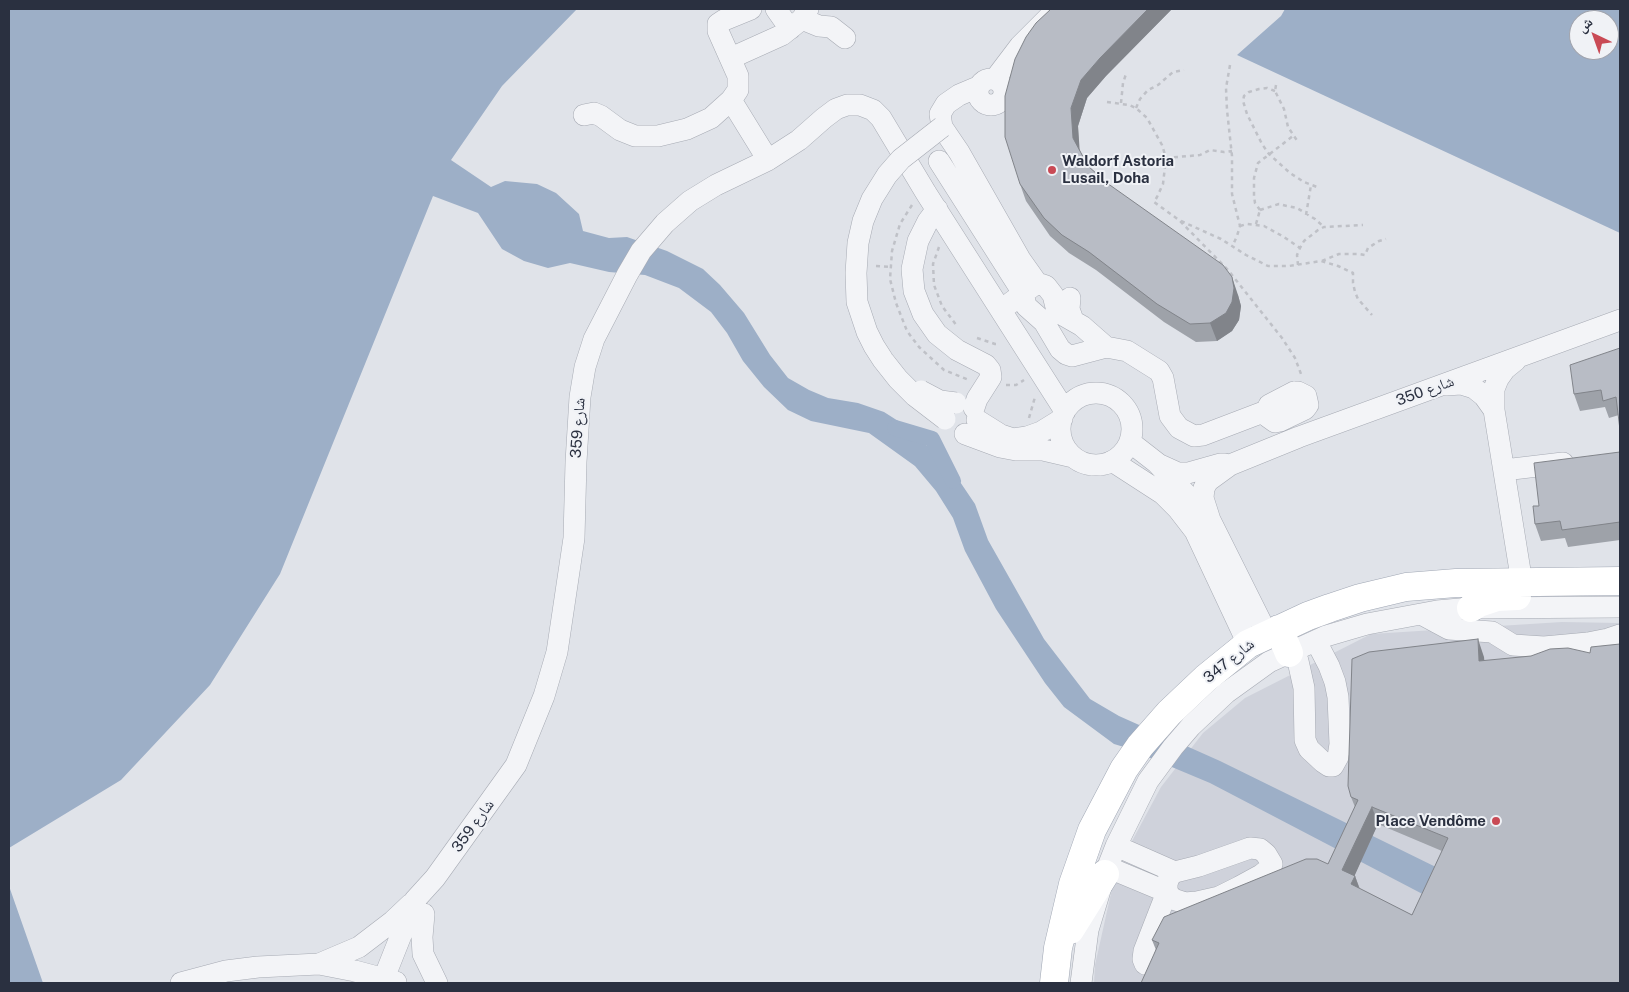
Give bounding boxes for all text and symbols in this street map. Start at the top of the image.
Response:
north arrow [1569,10,1619,60]
text: ش [1574,14,1596,36]
place label: Waldorf Astoria Lusail, Doha [1062,152,1174,187]
marker: Waldorf Astoria Lusail, Doha [1046,164,1058,176]
street label: شارع 350 [1394,372,1456,410]
street label: شارع 359 [567,397,589,459]
street label: شارع 347 [1200,635,1258,687]
street label: شارع 359 [448,796,498,856]
place label: Place Vendôme [1376,812,1486,830]
marker: Place Vendôme [1490,815,1502,827]

